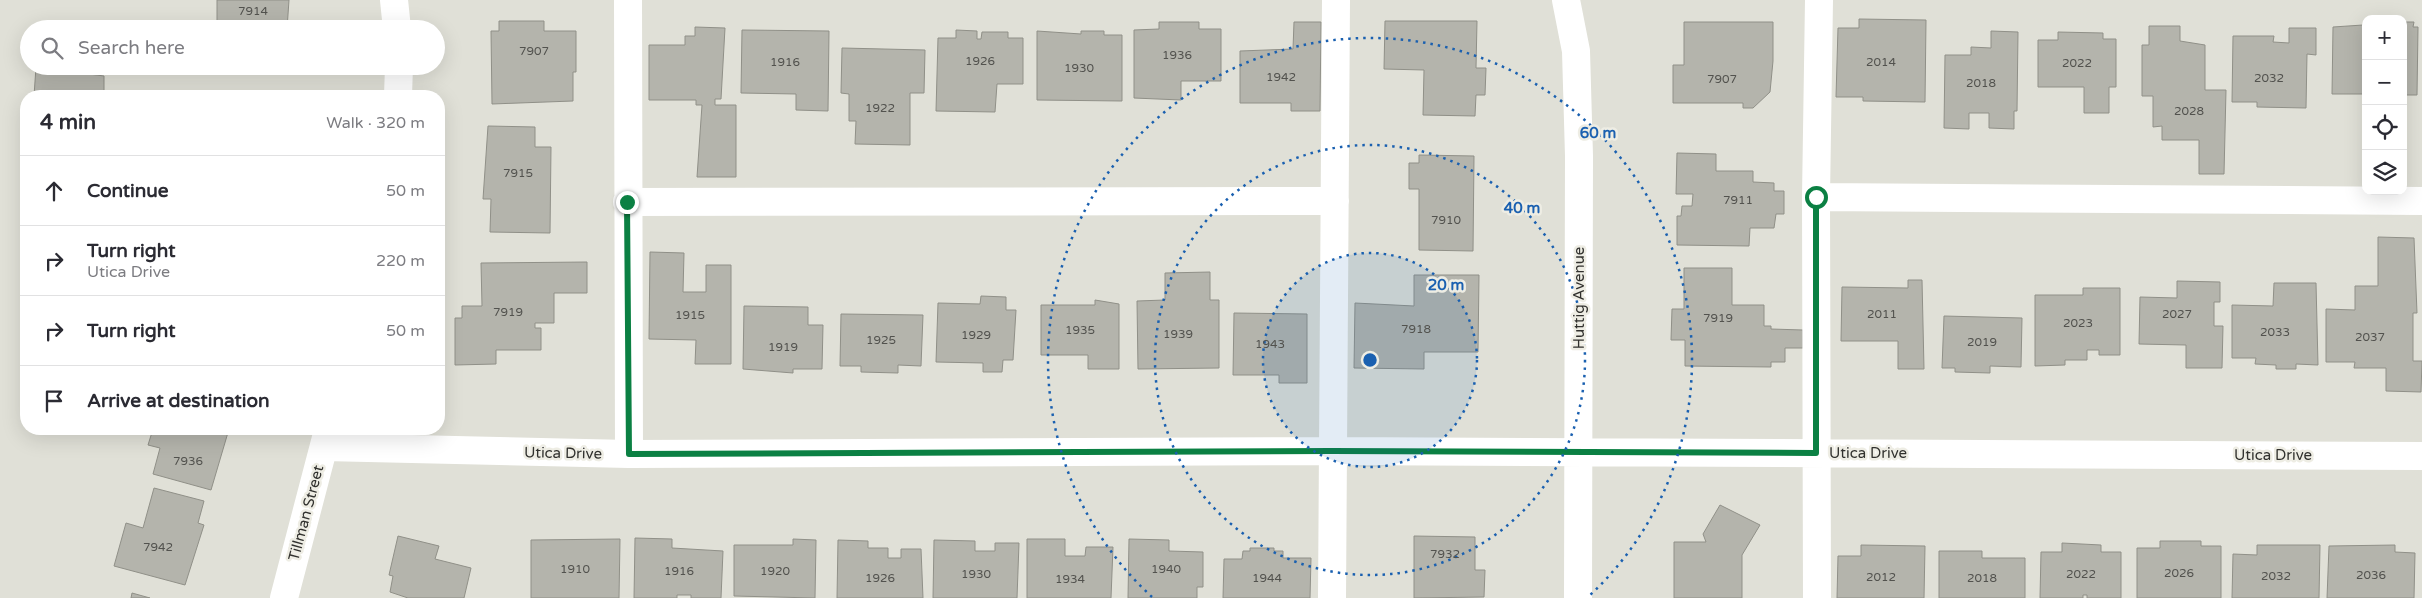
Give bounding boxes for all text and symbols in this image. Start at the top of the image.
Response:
house number: 7914 [238,4,269,18]
map controls [2362,15,2407,195]
button: + [2362,15,2407,60]
search box [20,20,445,75]
icon: search [38,34,66,62]
text: Search here [78,37,185,59]
house number: 7907 [519,44,549,58]
house number: 1936 [1162,48,1192,62]
house number: 1926 [965,54,995,68]
house number: 1916 [770,55,800,69]
house number: 2014 [1866,55,1897,69]
house number: 2022 [2062,56,2092,70]
button: − [2362,60,2407,105]
house number: 1930 [1064,61,1095,75]
house number: 1942 [1266,70,1296,84]
house number: 2032 [2254,71,2284,85]
house number: 7907 [1707,72,1737,86]
house number: 2018 [1966,76,1996,90]
house number: 1922 [865,101,895,115]
house number: 2028 [2174,104,2204,118]
button: locate [2362,105,2407,150]
text: 4 min [40,110,96,135]
text: Walk · 320 m [326,113,425,133]
text: 60 m [1580,124,1616,142]
button: layers [2362,150,2407,195]
house number: 7915 [503,166,533,180]
icon: ahead [40,177,68,205]
text: Continue [87,180,169,202]
text: 50 m [386,181,425,201]
route start [1805,186,1828,209]
route end [616,191,639,214]
house number: 7911 [1723,193,1753,207]
text: 40 m [1504,199,1540,217]
house number: 7910 [1431,213,1462,227]
text: Turn right [87,240,175,262]
icon: right [40,247,68,275]
street label: Huttig Avenue [1570,247,1588,349]
text: 220 m [376,251,425,271]
text: Utica Drive [87,262,170,282]
text: 20 m [1428,276,1464,294]
house number: 7919 [493,305,523,319]
house number: 2011 [1867,307,1897,321]
house number: 2027 [2162,307,2192,321]
house number: 1915 [675,308,705,322]
house number: 7919 [1703,311,1733,325]
house number: 2023 [2063,316,2093,330]
icon: right [40,317,68,345]
text: Turn right [87,320,175,342]
text: 50 m [386,321,425,341]
house number: 7918 [1401,322,1431,336]
house number: 1935 [1065,323,1095,337]
house number: 2033 [2260,325,2290,339]
house number: 1939 [1163,327,1193,341]
house number: 1929 [961,328,991,342]
house number: 2037 [2355,330,2385,344]
house number: 1925 [866,333,896,347]
house number: 2019 [1967,335,1997,349]
house number: 1943 [1255,337,1285,351]
house number: 1919 [768,340,798,354]
centre of rings [1361,351,1379,369]
icon: arrive [40,387,68,415]
text: Arrive at destination [87,390,270,412]
street label: Utica Drive [524,443,602,463]
street label: Utica Drive [1829,444,1907,462]
street label: Utica Drive [2234,446,2312,464]
house number: 7936 [173,454,203,468]
street label: Tillman Street [285,463,327,563]
house number: 7942 [143,540,173,554]
house number: 7932 [1430,547,1460,561]
house number: 1910 [560,562,591,576]
house number: 1940 [1151,562,1182,576]
house number: 1916 [664,564,694,578]
house number: 1920 [760,564,791,578]
house number: 2026 [2164,566,2194,580]
house number: 1930 [961,567,992,581]
house number: 2022 [2066,567,2096,581]
house number: 2036 [2356,568,2386,582]
house number: 2032 [2261,569,2291,583]
house number: 2012 [1866,570,1896,584]
house number: 1926 [865,571,895,585]
house number: 1944 [1252,571,1283,585]
house number: 2018 [1967,571,1997,585]
house number: 1934 [1055,572,1086,586]

